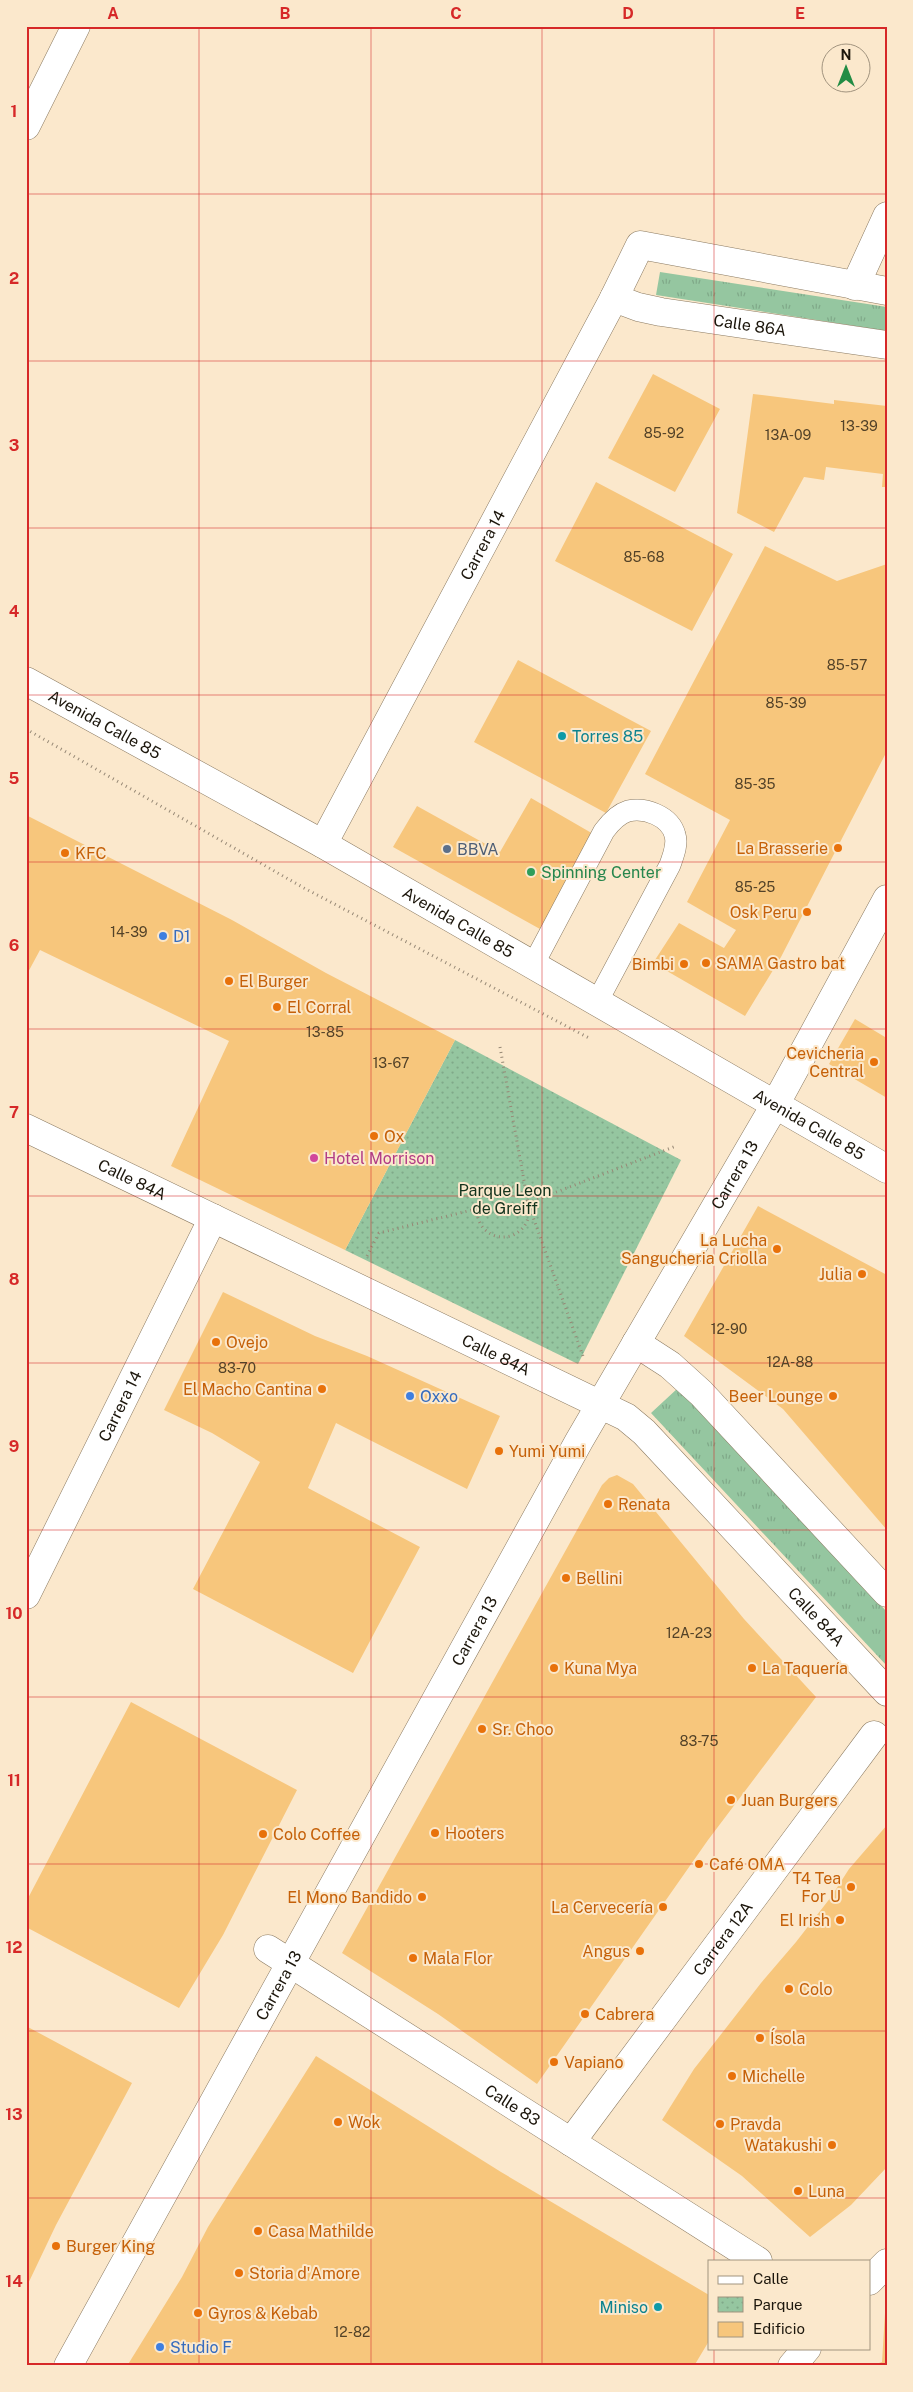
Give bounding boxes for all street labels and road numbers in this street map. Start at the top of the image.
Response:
street label: Calle 86A [712,311,787,340]
street label: Carrera 14 [457,507,509,583]
street label: Avenida Calle 85 [45,686,164,763]
street label: Avenida Calle 85 [399,883,517,962]
street label: Avenida Calle 85 [750,1085,868,1164]
street label: Carrera 13 [707,1137,762,1213]
street label: Calle 84A [95,1155,169,1204]
street label: Calle 84A [459,1330,533,1379]
street label: Carrera 14 [95,1368,146,1445]
street label: Calle 84A [784,1584,848,1650]
street label: Carrera 13 [448,1593,501,1669]
street label: Carrera 12A [689,1898,757,1979]
street label: Carrera 13 [252,1947,306,2024]
street label: Calle 83 [481,2081,544,2130]

